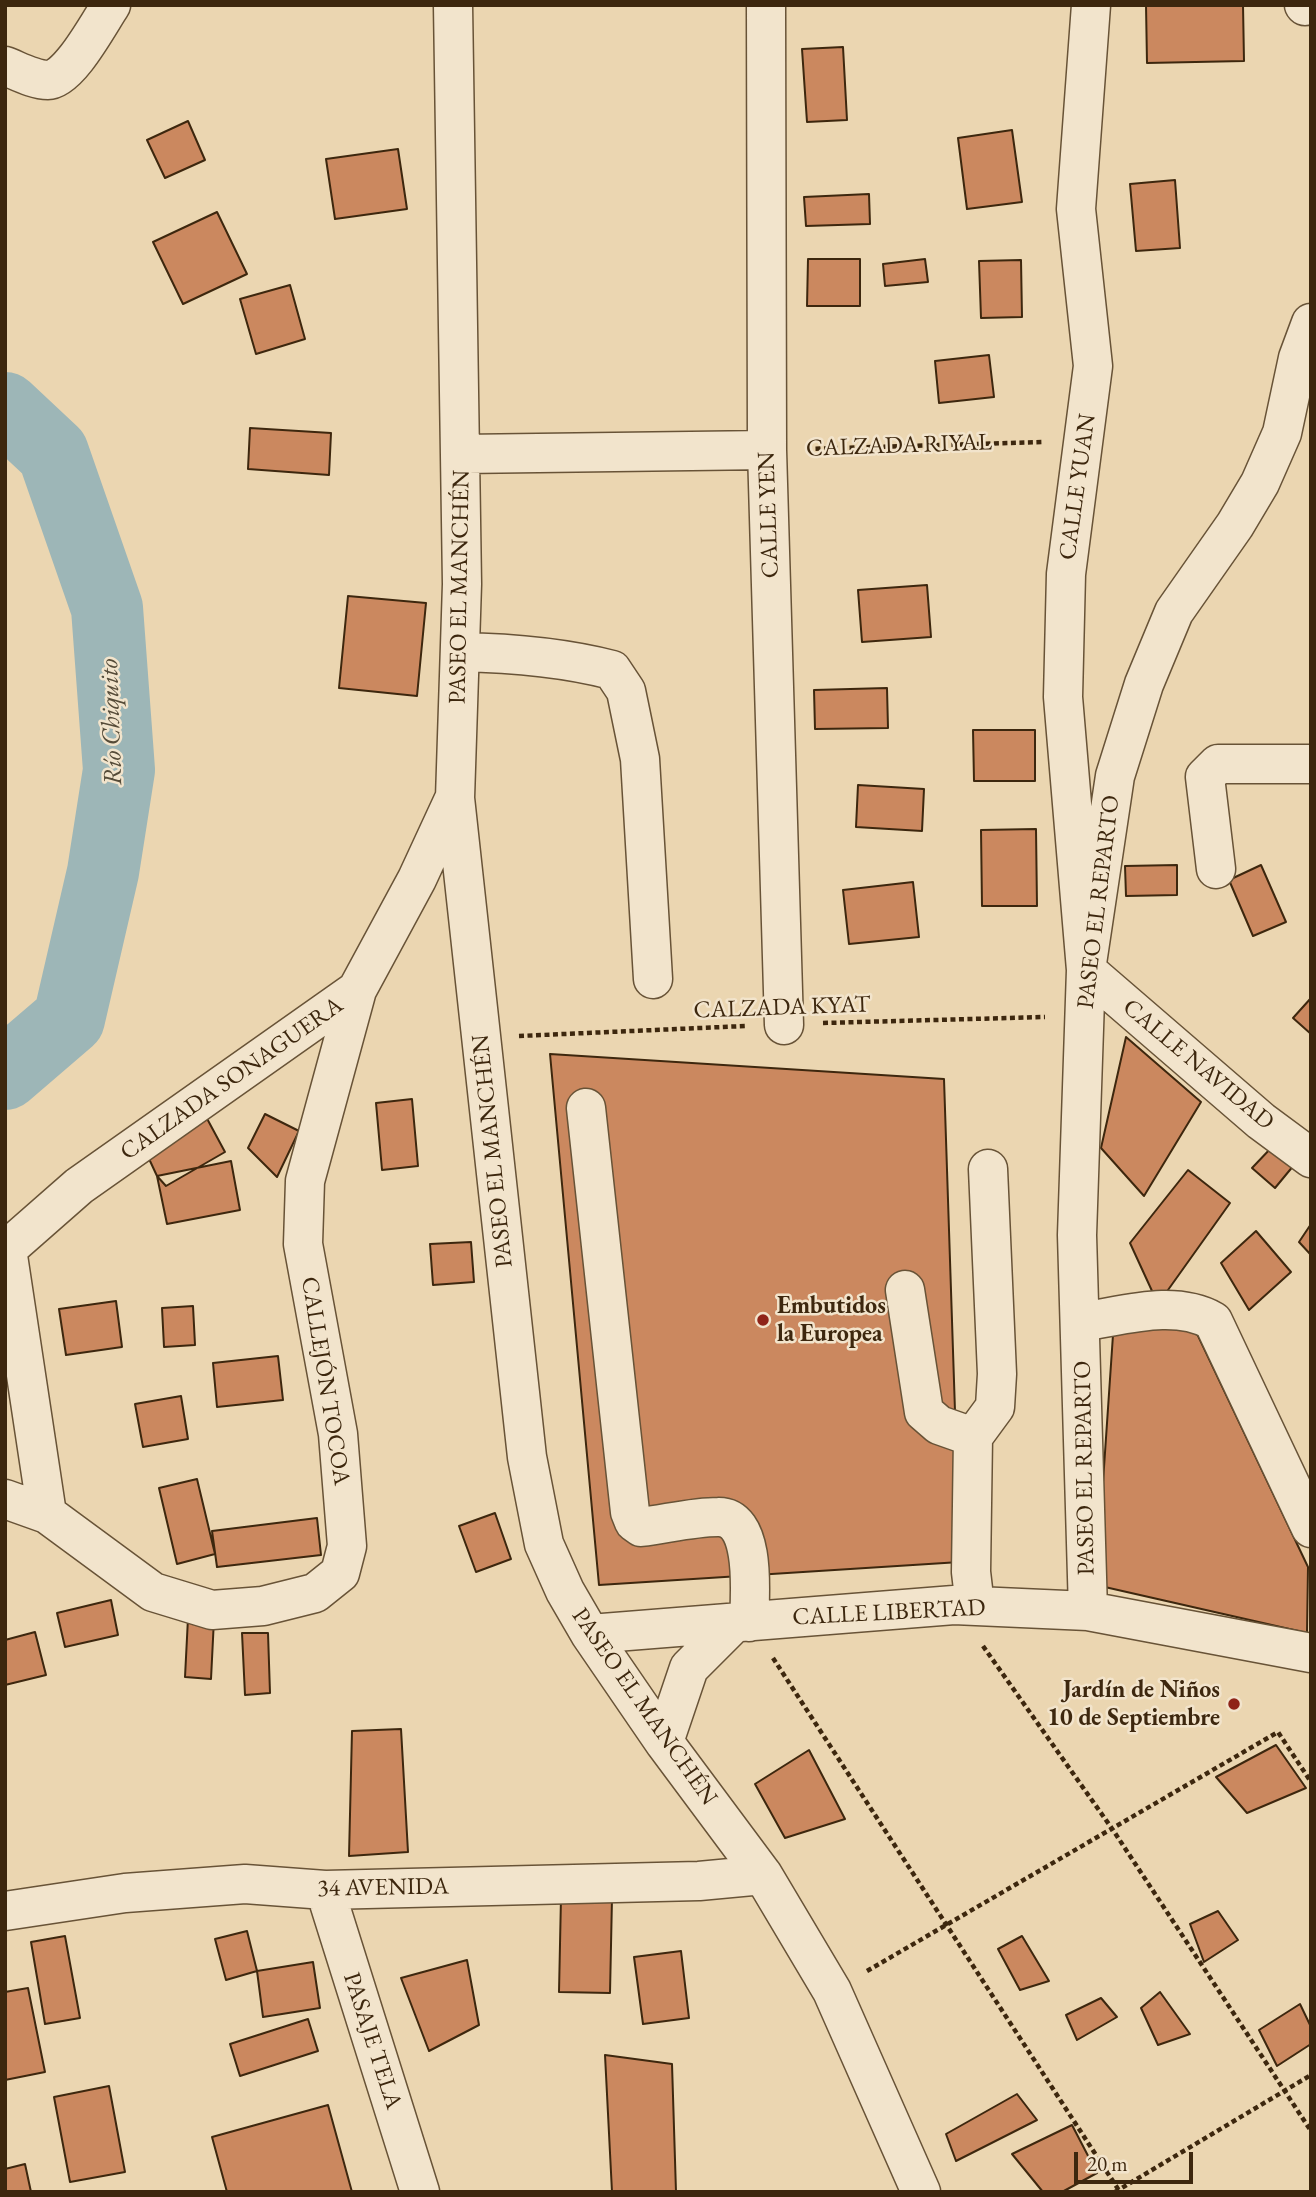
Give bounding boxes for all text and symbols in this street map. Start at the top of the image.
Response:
street label: CALLE YUAN [1053,412,1103,562]
street label: CALZADA RIYAL [806,428,992,464]
street label: CALLE YEN [752,451,786,579]
street label: PASEO EL MANCHÉN [444,470,476,704]
water label: Río Chiquito [94,658,130,786]
street label: PASEO EL REPARTO [1072,794,1126,1010]
street label: CALZADA SONAGUERA [115,991,349,1167]
street label: CALZADA KYAT [693,991,871,1025]
street label: CALLE NAVIDAD [1116,993,1280,1137]
street label: PASEO EL MANCHÉN [466,1033,520,1269]
street label: CALLEJÓN TOCOA [294,1275,356,1487]
place label: Embutidos la Europea [777,1292,886,1348]
marker: Embutidos la Europea [755,1312,771,1328]
street label: PASEO EL REPARTO [1069,1360,1101,1576]
street label: CALLE LIBERTAD [792,1594,986,1632]
street label: PASEO EL MANCHÉN [565,1603,723,1811]
place label: Jardín de Niños 10 de Septiembre [1047,1676,1220,1732]
marker: Jardín de Niños 10 de Septiembre [1226,1696,1242,1712]
street label: 34 AVENIDA [317,1872,449,1904]
street label: PASAJE TELA [336,1969,408,2113]
scale bar [1078,2138,1197,2182]
text: 20 m [1087,2150,1128,2177]

